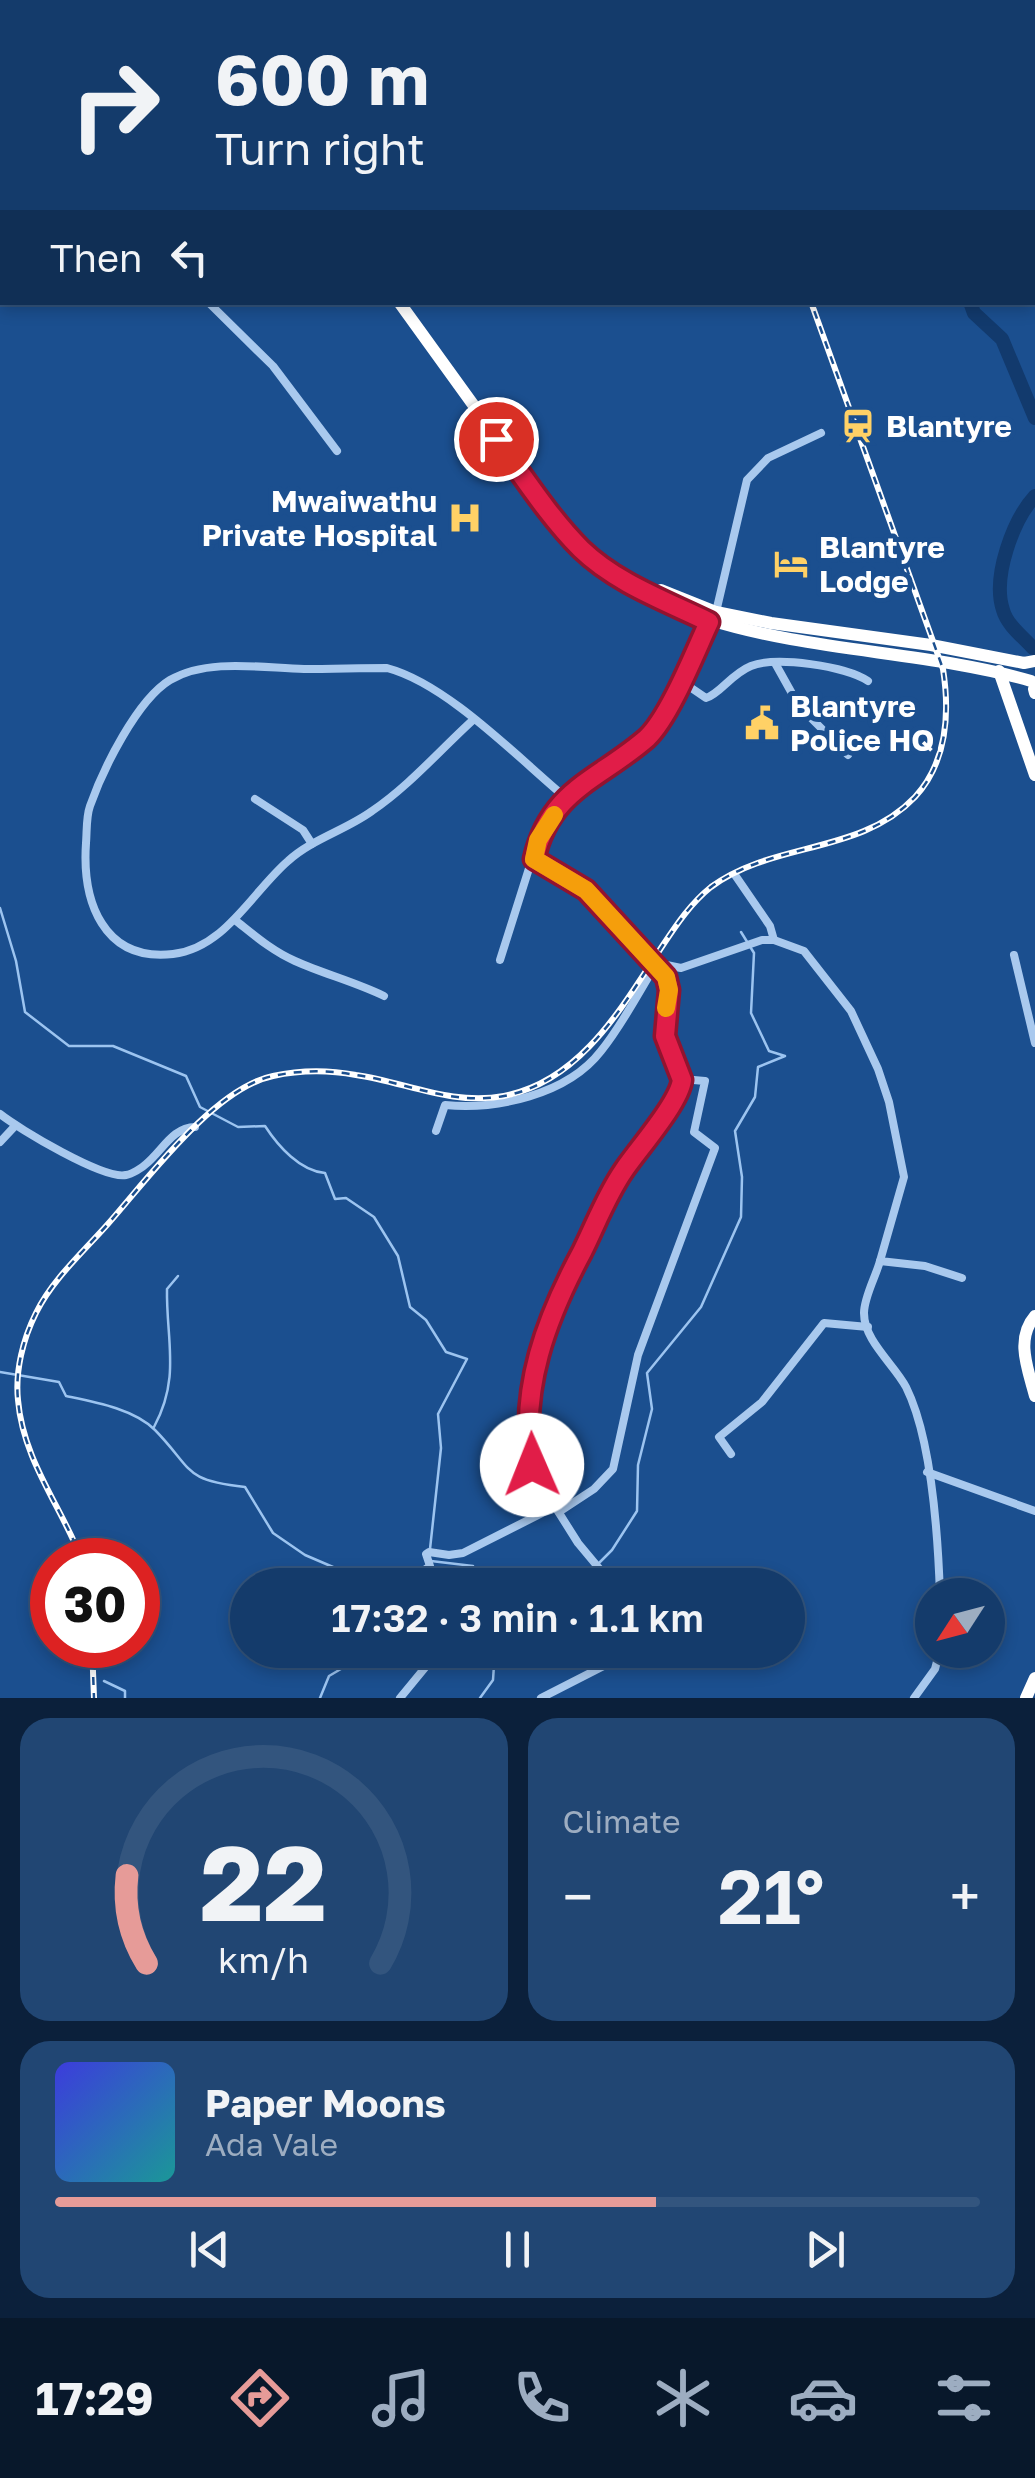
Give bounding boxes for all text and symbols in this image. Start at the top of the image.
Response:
text: 600 m [215,36,429,120]
icon: right [50,40,180,170]
text: Turn right [215,121,425,175]
icon: left [162,230,217,285]
text: Then [50,235,142,280]
pin [454,397,539,482]
station icon: Blantyre [839,407,877,445]
place label: Blantyre [886,408,1012,444]
icon: arrive [469,412,524,467]
place label: Mwaiwathu Private Hospital [202,483,437,553]
hospital icon: Mwaiwathu Private Hospital [446,499,484,537]
place label: Blantyre Lodge [819,529,945,599]
hotel icon: Blantyre Lodge [772,545,810,583]
place label: Blantyre Police HQ [790,688,934,758]
public building icon: Blantyre Police HQ [743,704,781,742]
position arrow [480,1413,584,1517]
speed limit sign: 30 [30,1538,160,1668]
north arrow [915,1578,1005,1668]
map controls [915,1578,1005,1668]
text: 17:32 · 3 min · 1.1 km [331,1595,704,1640]
text: Climate [563,1802,681,1840]
text: 22 [200,1819,327,1944]
text: 21° [718,1850,825,1941]
text: − [563,1863,593,1929]
text: + [950,1863,980,1929]
text: km/h [218,1938,309,1981]
text: Paper Moons [205,2080,446,2125]
text: Ada Vale [205,2125,338,2163]
icon: previous [182,2222,237,2277]
icon: pause [490,2222,545,2277]
icon: next [798,2222,853,2277]
icon: directions [225,2363,295,2433]
icon: music [366,2363,436,2433]
icon: phone [507,2363,577,2433]
icon: climate [648,2363,718,2433]
icon: car [788,2363,858,2433]
icon: filters [929,2363,999,2433]
text: 17:29 [35,2371,154,2425]

